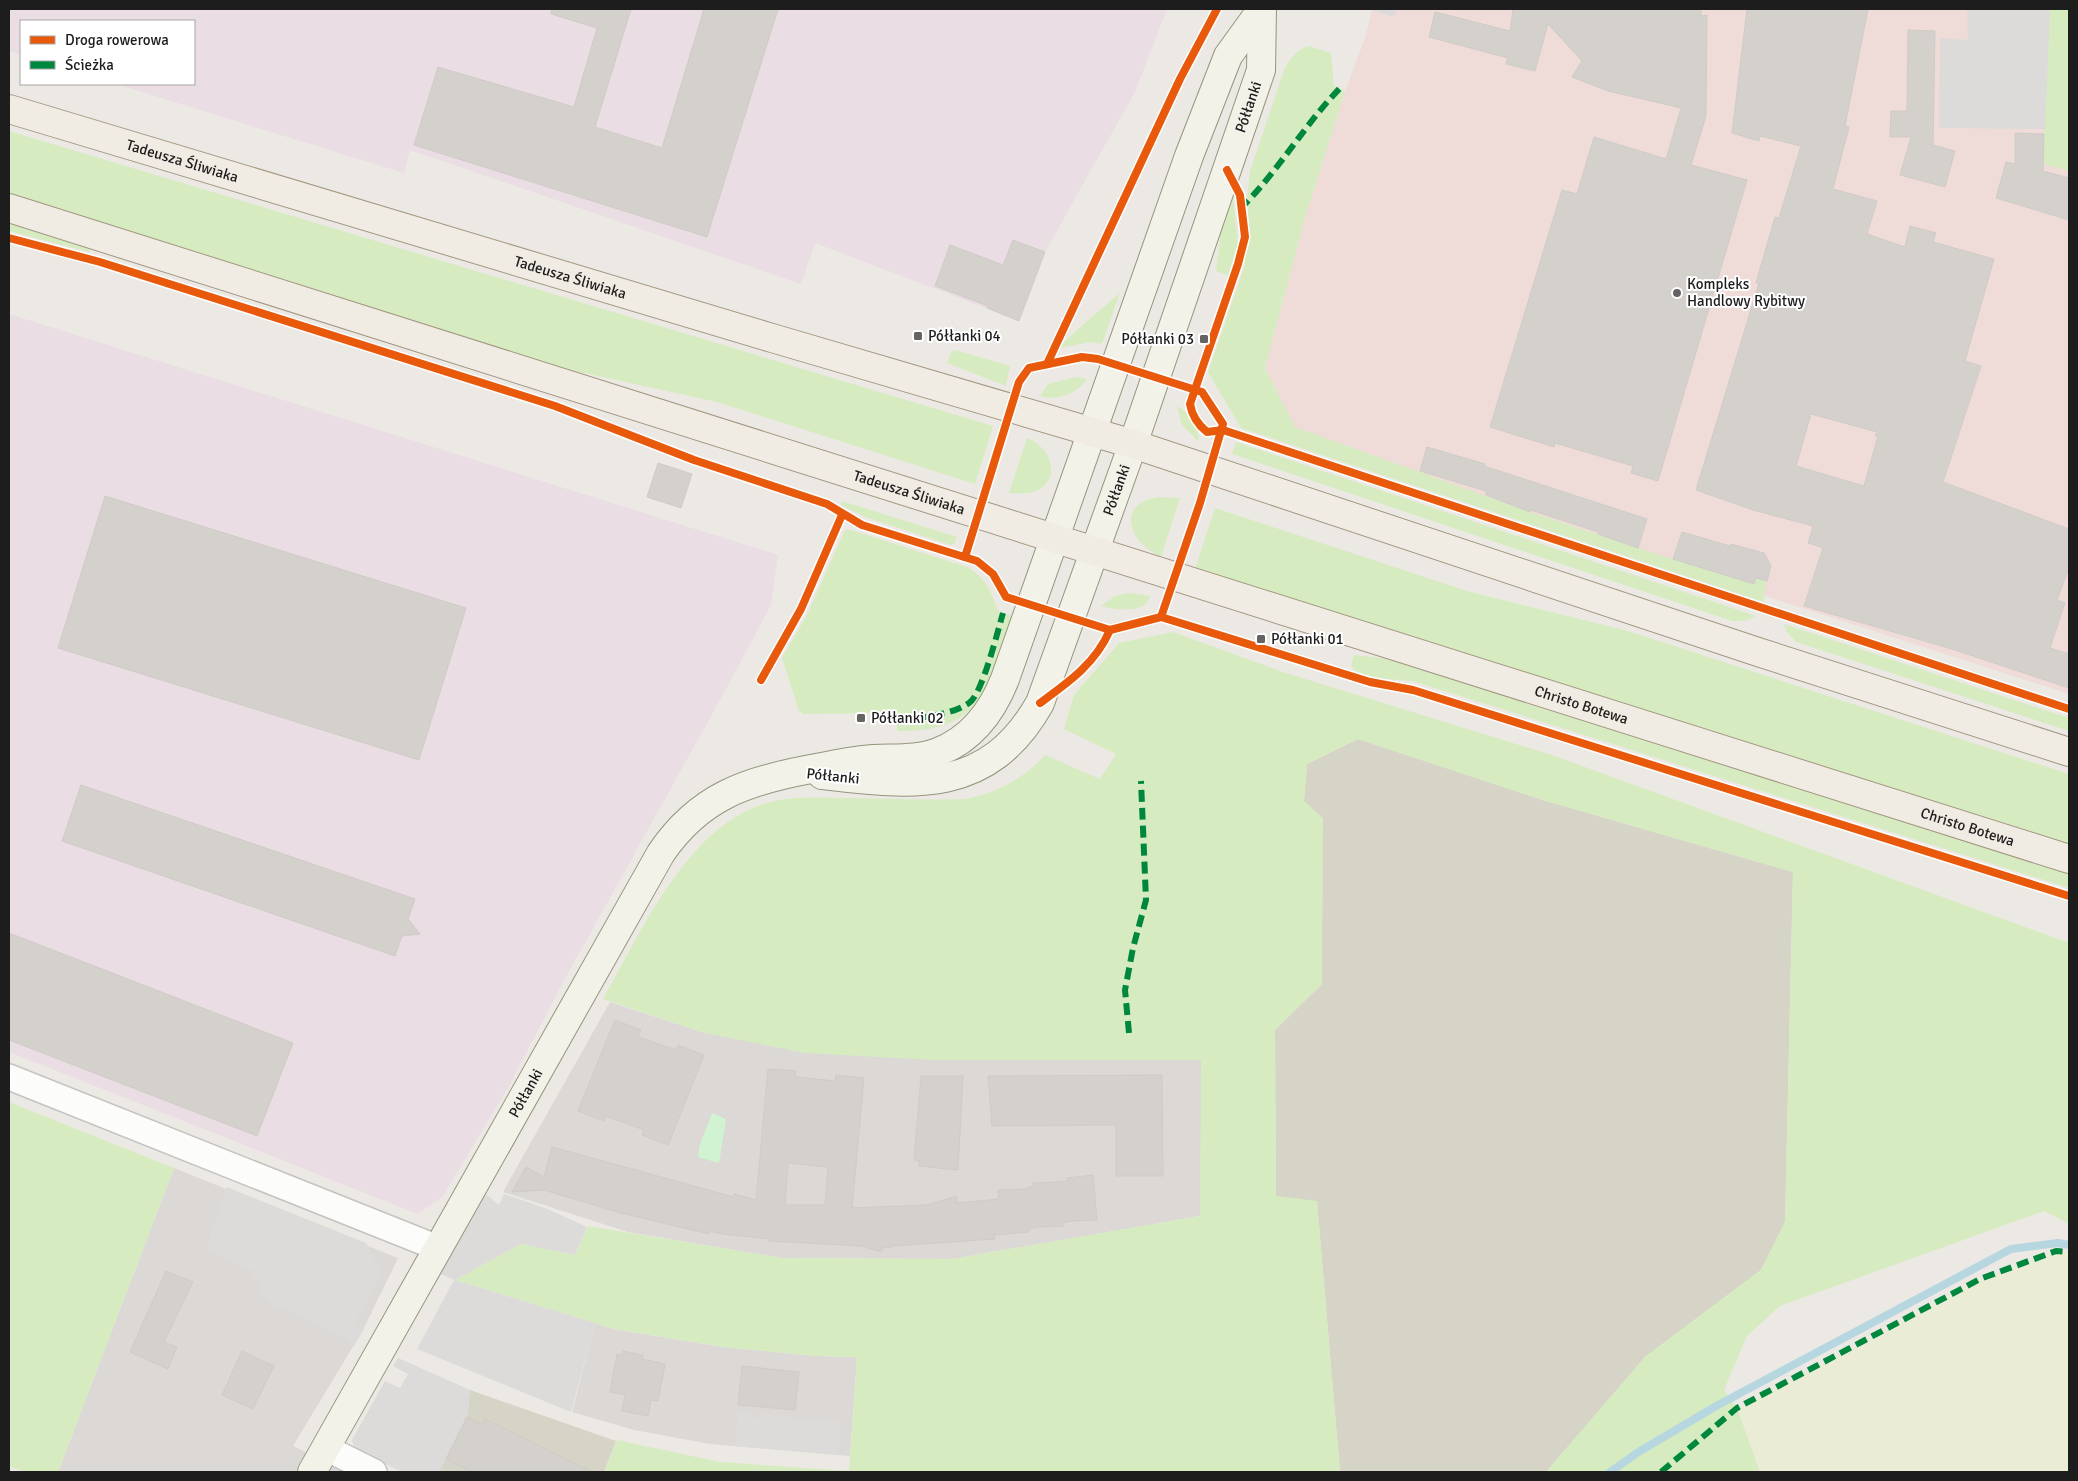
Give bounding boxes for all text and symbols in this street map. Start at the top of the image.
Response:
legend [20,20,195,85]
text: Droga rowerowa [65,31,169,49]
text: Ścieżka [65,55,114,74]
street label: Półłanki [1231,79,1265,135]
street label: Tadeusza Śliwiaka [124,136,241,186]
street label: Tadeusza Śliwiaka [512,252,628,303]
place label: Kompleks Handlowy Rybitwy [1687,275,1805,310]
marker: Kompleks Handlowy Rybitwy [1671,287,1683,299]
place label: Półłanki 04 [928,327,1001,345]
marker: Półłanki 04 [912,330,924,342]
place label: Półłanki 03 [1121,330,1194,348]
marker: Półłanki 03 [1198,333,1210,345]
street label: Półłanki [1099,462,1134,518]
street label: Tadeusza Śliwiaka [851,466,967,519]
place label: Półłanki 01 [1271,630,1344,648]
marker: Półłanki 01 [1255,633,1267,645]
street label: Christo Botewa [1532,682,1631,728]
place label: Półłanki 02 [871,709,944,727]
marker: Półłanki 02 [855,712,867,724]
street label: Półłanki [806,764,860,788]
street label: Christo Botewa [1918,804,2017,850]
street label: Półłanki [505,1065,547,1121]

